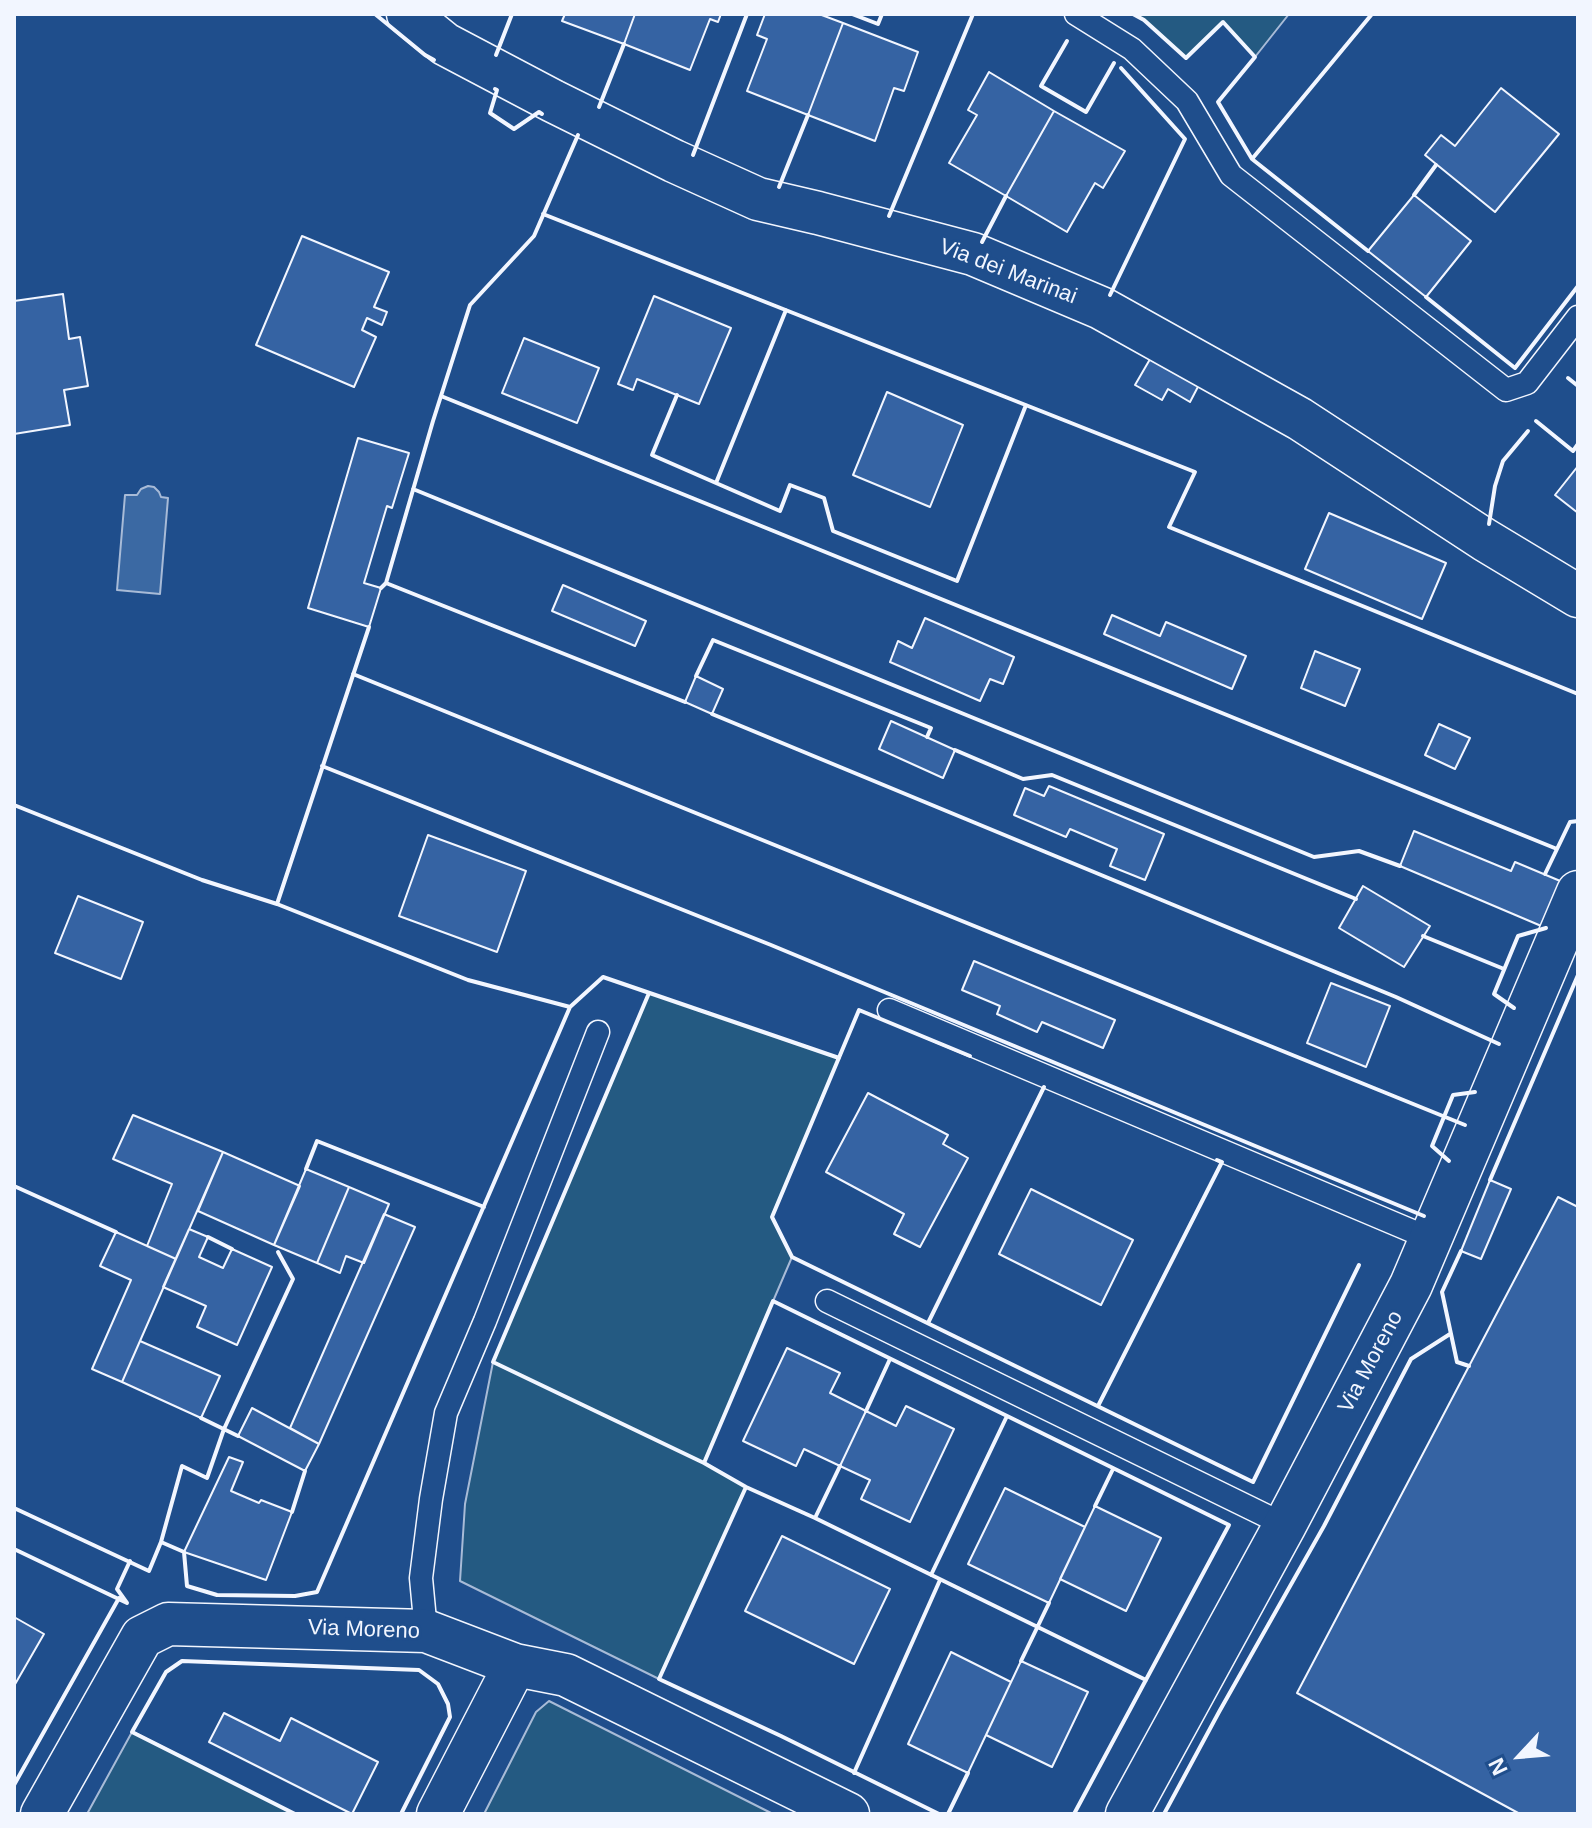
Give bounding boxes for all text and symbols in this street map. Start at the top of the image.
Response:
street label: Via dei Marinai [936,234,1080,310]
street label: Via Moreno [1333,1306,1409,1418]
street label: Via Moreno [308,1615,420,1645]
north arrow [1480,1716,1560,1796]
text: N [1483,1754,1513,1779]

